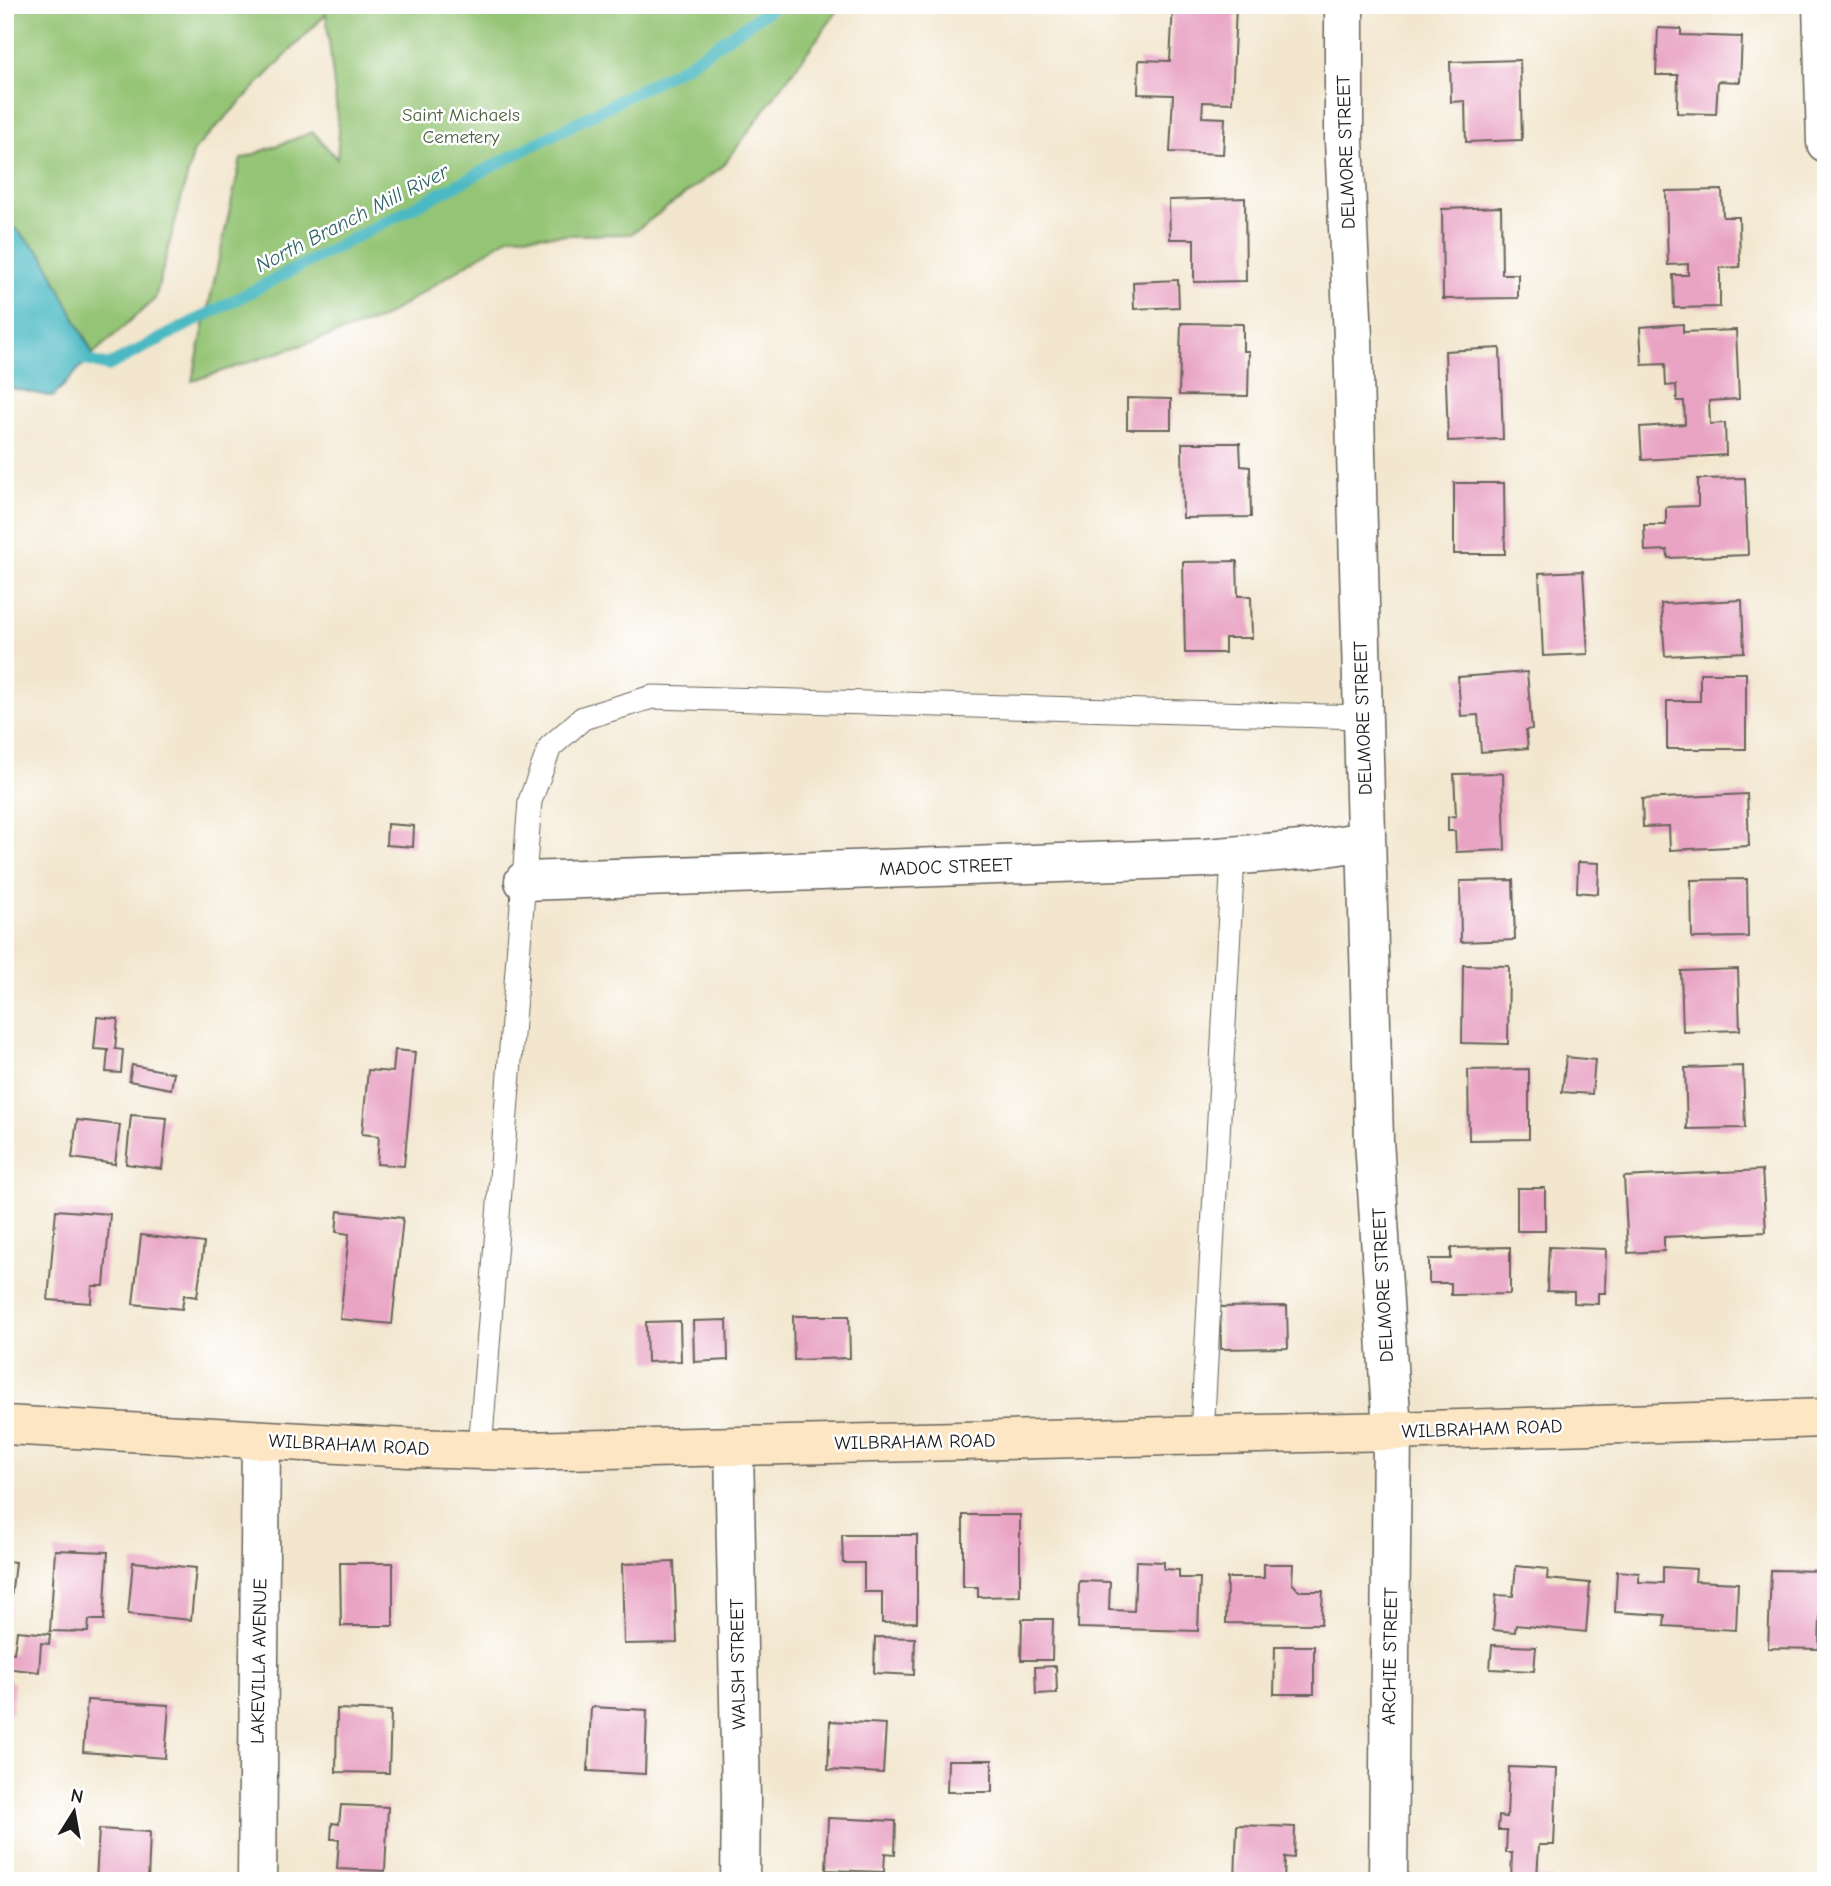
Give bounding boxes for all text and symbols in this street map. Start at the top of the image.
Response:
street label: DELMORE STREET [1332,74,1360,230]
park label: Saint Michaels Cemetery [402,104,520,148]
water label: North Branch Mill River [251,158,454,277]
street label: DELMORE STREET [1349,640,1377,796]
street label: MADOC STREET [879,854,1013,880]
street label: DELMORE STREET [1368,1207,1398,1363]
street label: WILBRAHAM ROAD [1401,1415,1563,1443]
street label: WILBRAHAM ROAD [268,1430,430,1460]
street label: WILBRAHAM ROAD [834,1430,996,1454]
street label: LAKEVILLA AVENUE [247,1578,271,1744]
street label: ARCHIE STREET [1378,1587,1402,1725]
street label: WALSH STREET [726,1598,750,1730]
north arrow [38,1778,108,1848]
text: N [69,1784,85,1808]

